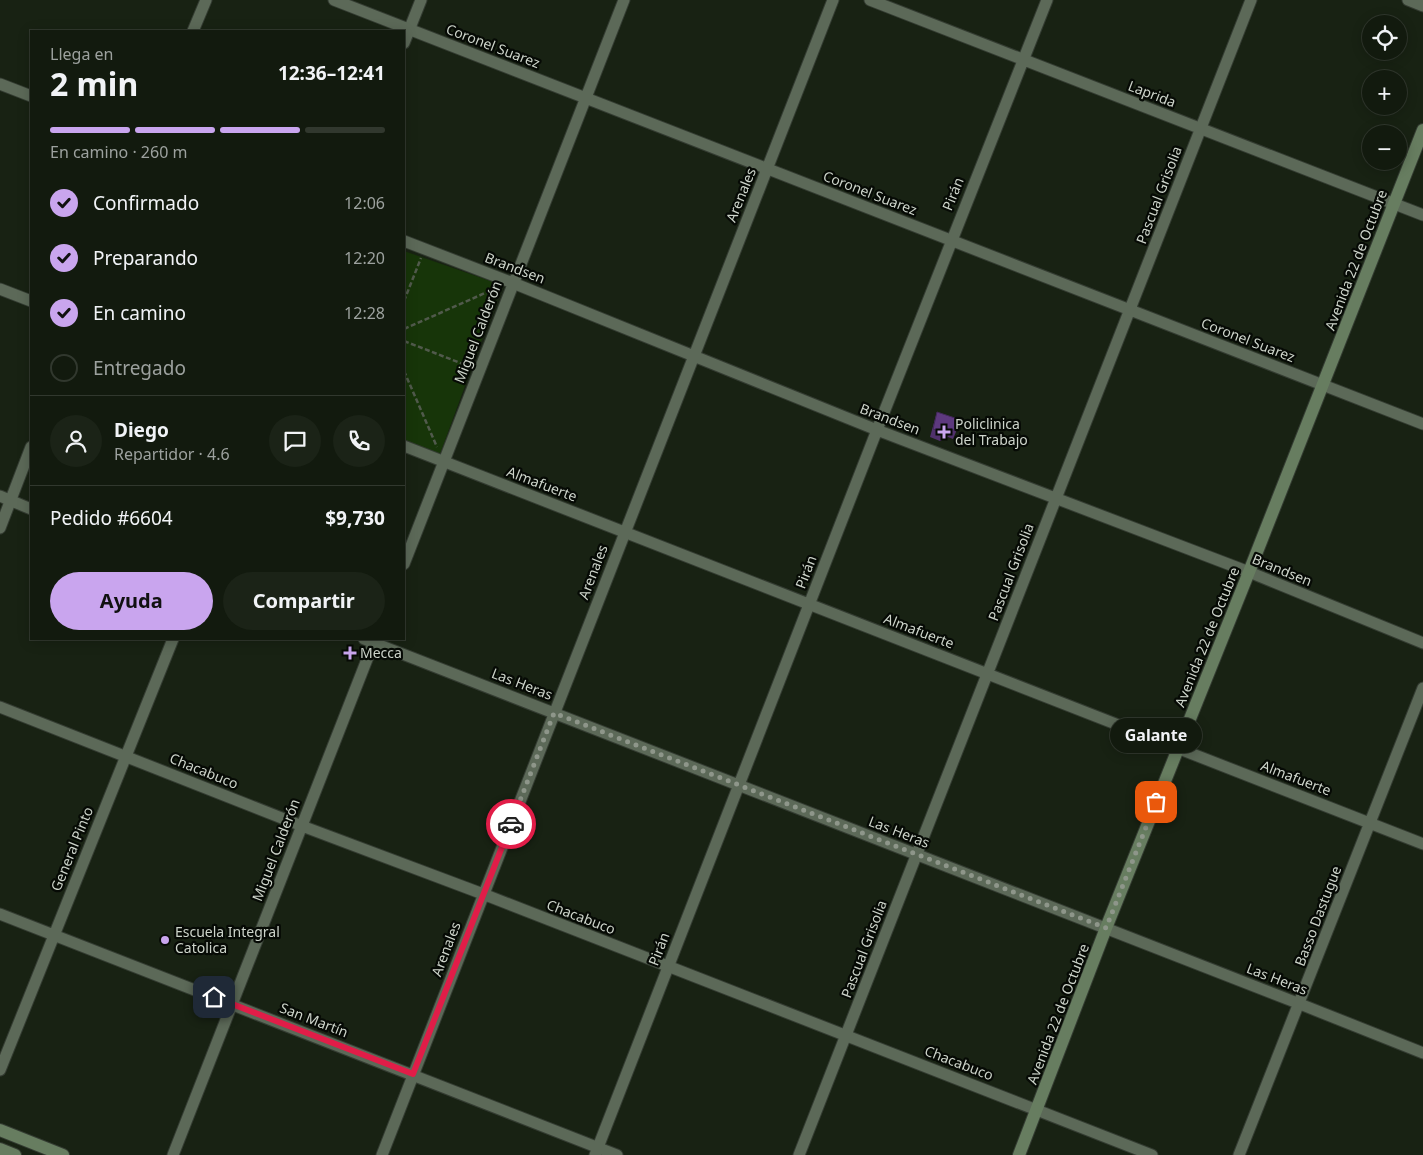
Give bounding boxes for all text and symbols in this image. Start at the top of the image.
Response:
map controls [1362,15,1407,170]
button: locate [1362,15,1407,60]
street label: Coronel Suarez [444,19,543,72]
text: Llega en [50,43,113,65]
text: 12:36–12:41 [278,60,385,86]
text: 2 min [50,62,138,105]
button: + [1362,70,1407,115]
street label: Laprida [1126,76,1179,111]
button: − [1362,125,1407,170]
text: En camino · 260 m [50,141,187,163]
street label: Pascual Grisolia [1131,143,1186,246]
street label: Arenales [721,165,760,225]
street label: Coronel Suarez [821,166,920,219]
street label: Pirán [937,174,968,213]
street label: Avenida 22 de Octubre [1320,187,1391,333]
icon: check [50,189,78,217]
text: Confirmado [93,190,199,216]
text: 12:06 [344,192,385,214]
icon: check [50,244,78,272]
text: Preparando [93,245,198,271]
text: 12:20 [344,247,385,269]
street label: Brandsen [482,247,548,288]
street label: Miguel Calderón [449,278,506,386]
icon: check [50,299,78,327]
text: En camino [93,300,186,326]
text: 12:28 [344,302,385,324]
street label: Coronel Suarez [1199,313,1298,366]
text: Entregado [93,355,186,381]
street label: Brandsen [857,398,923,439]
place label: Policlinica del Trabajo [955,414,1028,449]
button: person [50,415,102,467]
button: chat [269,415,321,467]
button: phone [333,415,385,467]
text: Diego [114,417,169,443]
marker: Policlinica del Trabajo [937,425,951,439]
text: Repartidor · 4.6 [114,443,230,465]
street label: Almafuerte [504,461,580,506]
text: Pedido #6604 [50,505,173,531]
text: $9,730 [325,505,385,531]
street label: Pascual Grisolia [983,520,1038,623]
street label: Arenales [573,542,612,602]
street label: Brandsen [1249,549,1315,590]
street label: Pirán [791,553,821,591]
street label: Avenida 22 de Octubre [1170,564,1243,710]
button: Ayuda [50,572,213,630]
button: Compartir [223,572,385,630]
street label: Almafuerte [881,608,957,653]
place label: Mecca [360,643,402,662]
marker: Mecca [344,647,356,659]
street label: Las Heras [489,663,556,704]
callout: Galante [1110,717,1202,752]
text: Galante [1125,724,1187,746]
street label: Chacabuco [167,748,241,793]
street label: Almafuerte [1258,755,1334,800]
pin [1135,781,1177,823]
icon: bag [1142,788,1170,816]
street label: Miguel Calderón [247,796,304,904]
courier [486,799,536,849]
street label: General Pinto [46,804,97,894]
icon: car [497,810,525,838]
street label: Las Heras [866,811,933,852]
street label: Basso Dastugue [1290,863,1345,969]
street label: Chacabuco [544,895,618,938]
street label: Pascual Grisolia [836,897,891,1000]
street label: Arenales [426,919,465,979]
place label: Escuela Integral Catolica [175,922,280,957]
street label: Pirán [644,930,674,968]
marker: Escuela Integral Catolica [159,934,171,946]
street label: Avenida 22 de Octubre [1022,941,1093,1087]
street label: Las Heras [1244,958,1311,999]
pin [193,976,235,1018]
icon: home [200,983,228,1011]
street label: San Martín [277,998,351,1041]
street label: Chacabuco [922,1041,996,1084]

